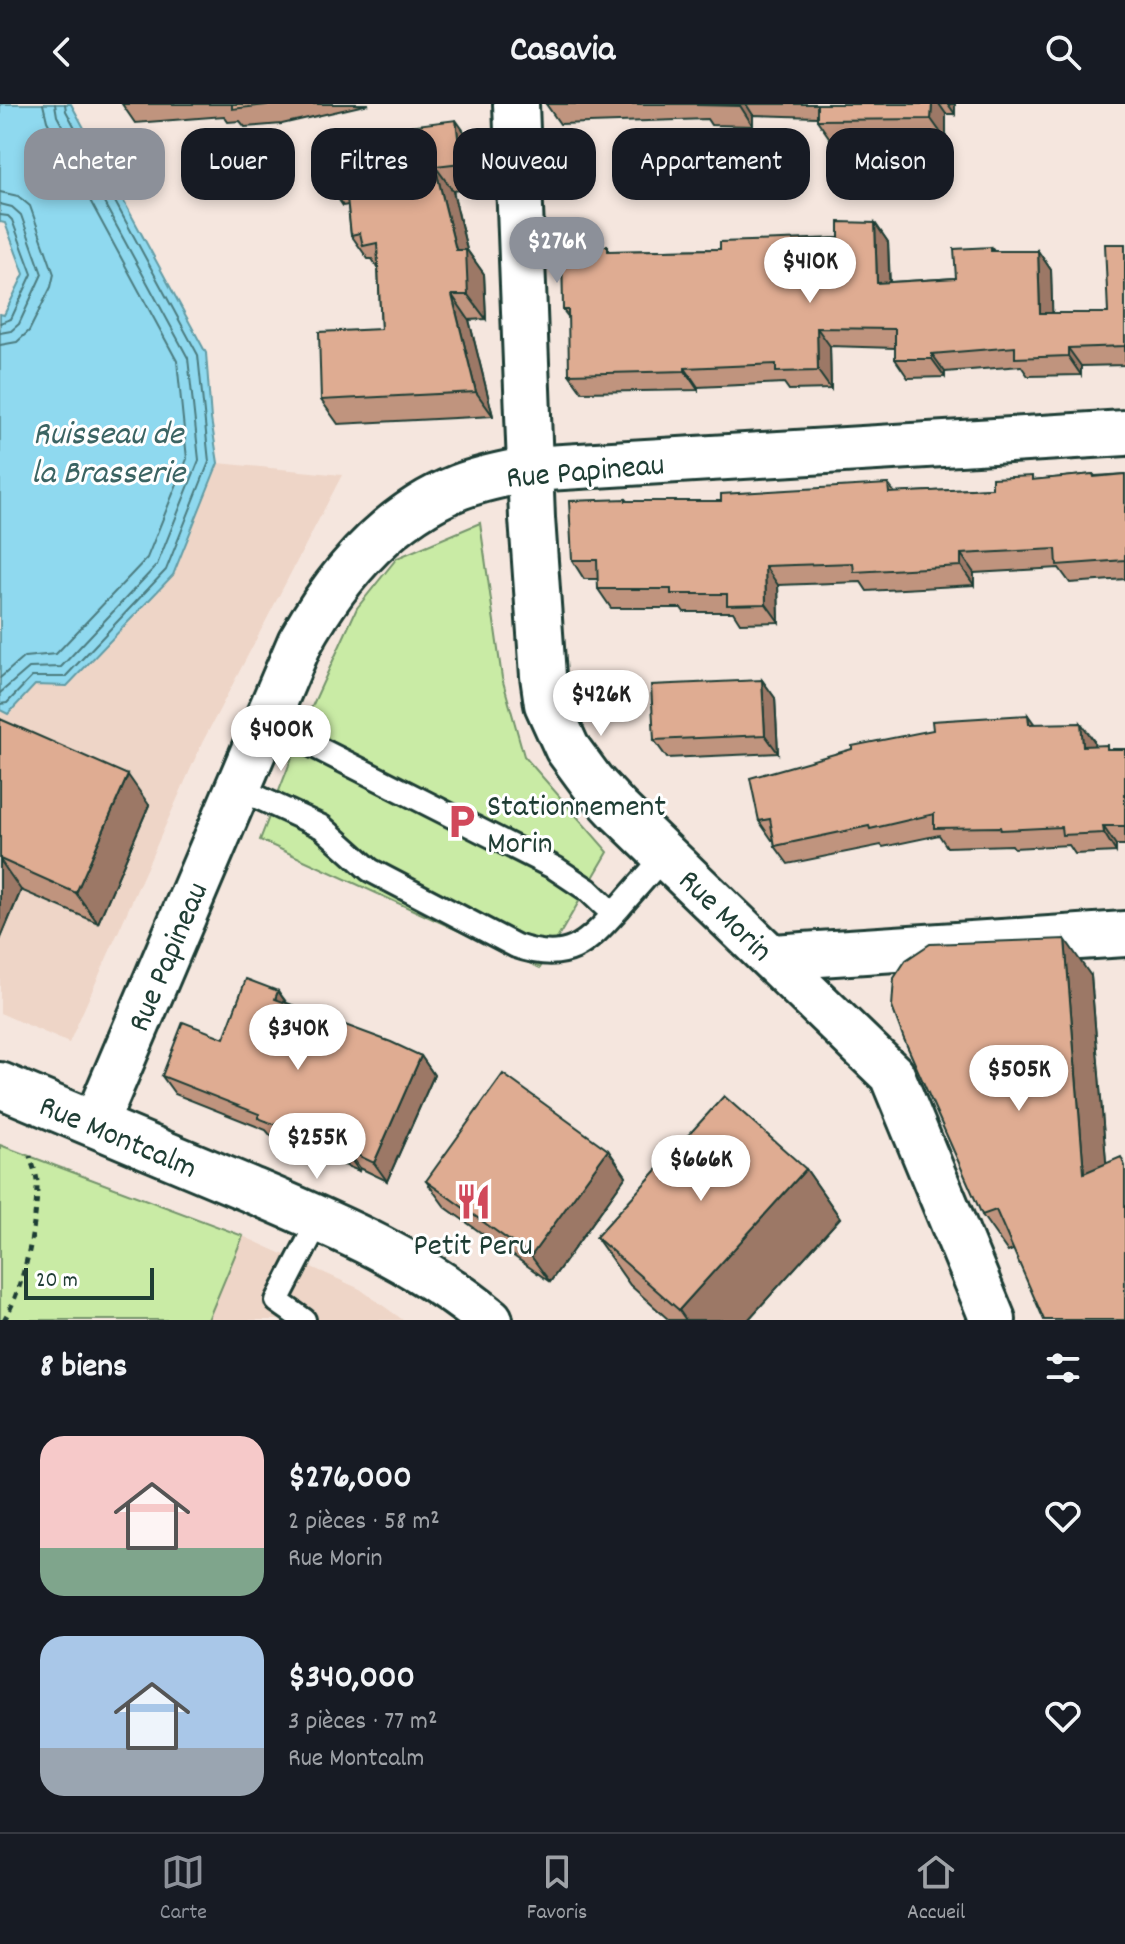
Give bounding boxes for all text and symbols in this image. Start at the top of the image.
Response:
text: Casavia [510,26,615,78]
icon: back [40,30,84,74]
icon: search [1041,30,1085,74]
chip: Acheter [24,128,165,200]
chip: Louer [181,128,295,200]
chip: Filtres [311,128,437,200]
chip: Nouveau [453,128,596,200]
chip: Appartement [612,128,810,200]
chip: Maison [826,128,954,200]
pin: $276K [501,217,613,285]
text: $276K [527,224,587,261]
pin: $410K [754,237,866,305]
text: $410K [782,244,838,281]
water label: Ruisseau de la Brasserie [31,412,187,500]
street label: Rue Papineau [504,444,666,504]
pin: $426K [545,670,657,738]
text: $426K [571,677,631,714]
pin: $400K [225,705,337,773]
text: $400K [249,712,313,749]
place label: Stationnement Morin [487,786,666,869]
parking icon: Stationnement Morin [442,803,480,841]
street label: Rue Morin [666,861,781,975]
street label: Rue Papineau [118,876,223,1040]
pin: $340K [242,1004,354,1072]
text: $340K [267,1011,329,1048]
pin: $505K [963,1045,1075,1113]
text: $505K [987,1052,1051,1089]
street label: Rue Montcalm [31,1086,203,1194]
pin: $255K [261,1113,373,1181]
text: $255K [287,1120,347,1157]
pin: $666K [645,1135,757,1203]
text: $666K [669,1142,733,1179]
restaurant icon: Petit Peru [454,1182,492,1220]
place label: Petit Peru [413,1225,533,1271]
scale bar [24,1264,154,1300]
text: 20 m [36,1266,78,1297]
text: 8 biens [40,1344,127,1393]
icon: filters [1041,1346,1085,1390]
text: $276,000 [288,1455,412,1504]
icon: home [104,1468,200,1564]
icon: heart [1041,1494,1085,1538]
text: 2 pièces · 58 m² [288,1504,440,1541]
text: Rue Morin [288,1541,382,1578]
text: $340,000 [288,1655,415,1704]
icon: home [104,1668,200,1764]
icon: heart [1041,1694,1085,1738]
text: 3 pièces · 77 m² [288,1704,437,1741]
text: Rue Montcalm [288,1741,424,1778]
tab: Carte [160,1850,207,1929]
tab: Favoris [527,1850,587,1929]
tab: Accueil [907,1850,965,1929]

